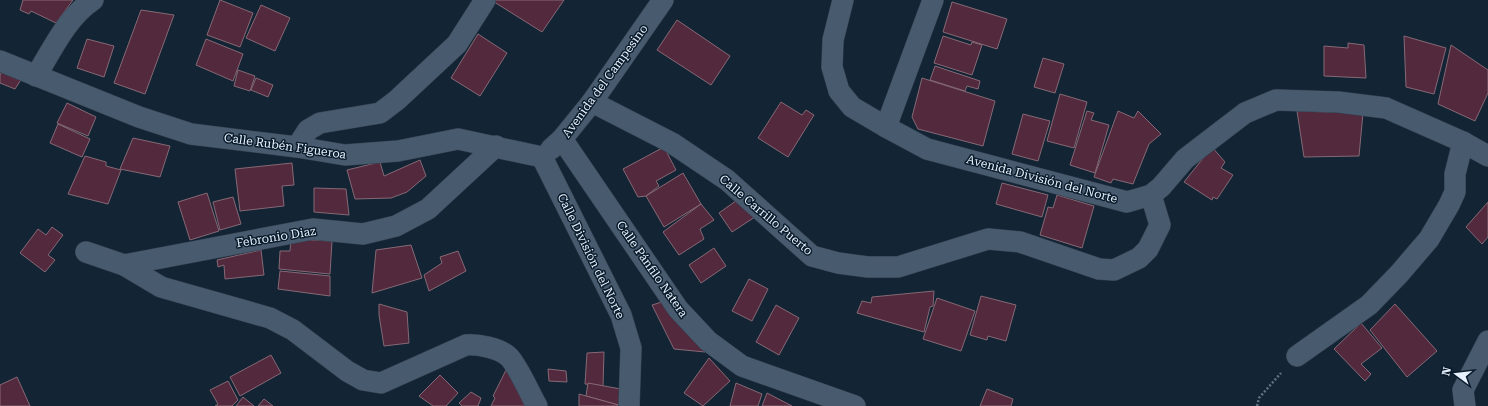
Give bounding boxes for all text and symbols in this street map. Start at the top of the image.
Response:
street label: Avenida del Campesino [559,22,651,140]
street label: Calle Rubén Figueroa [223,130,348,162]
street label: Avenida División del Norte [965,152,1119,206]
street label: Calle Carrillo Puerto [716,172,816,258]
street label: Calle División del Norte [555,191,628,321]
street label: Calle Pánfilo Natera [614,218,691,320]
street label: Febronio Diaz [235,224,317,250]
north arrow [1436,354,1476,394]
text: N [1439,365,1454,377]

